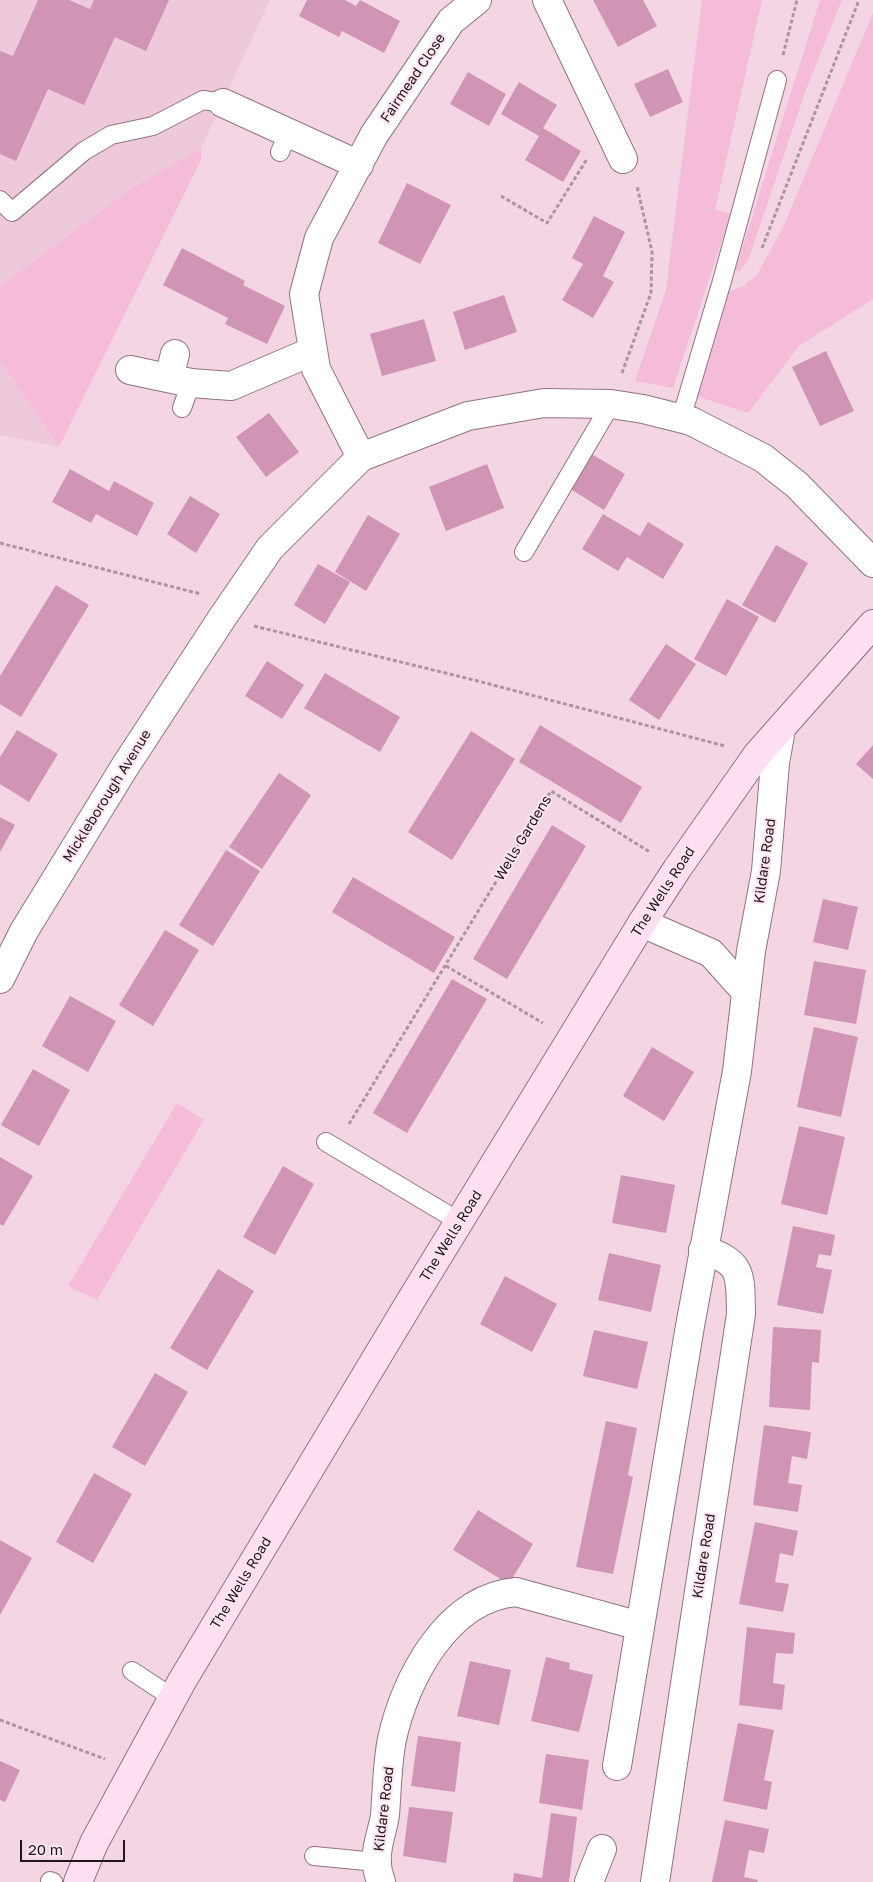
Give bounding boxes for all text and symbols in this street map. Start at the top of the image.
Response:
street label: Fairmead Close [377,30,449,126]
street label: Mickleborough Avenue [59,727,155,865]
street label: Wells Gardens [491,792,555,884]
street label: Kildare Road [751,817,779,905]
street label: The Wells Road [628,844,698,940]
street label: The Wells Road [416,1187,486,1285]
street label: Kildare Road [689,1512,719,1600]
street label: The Wells Road [207,1534,275,1632]
street label: Kildare Road [370,1766,398,1852]
scale bar [22,1830,128,1862]
text: 20 m [28,1840,63,1858]

